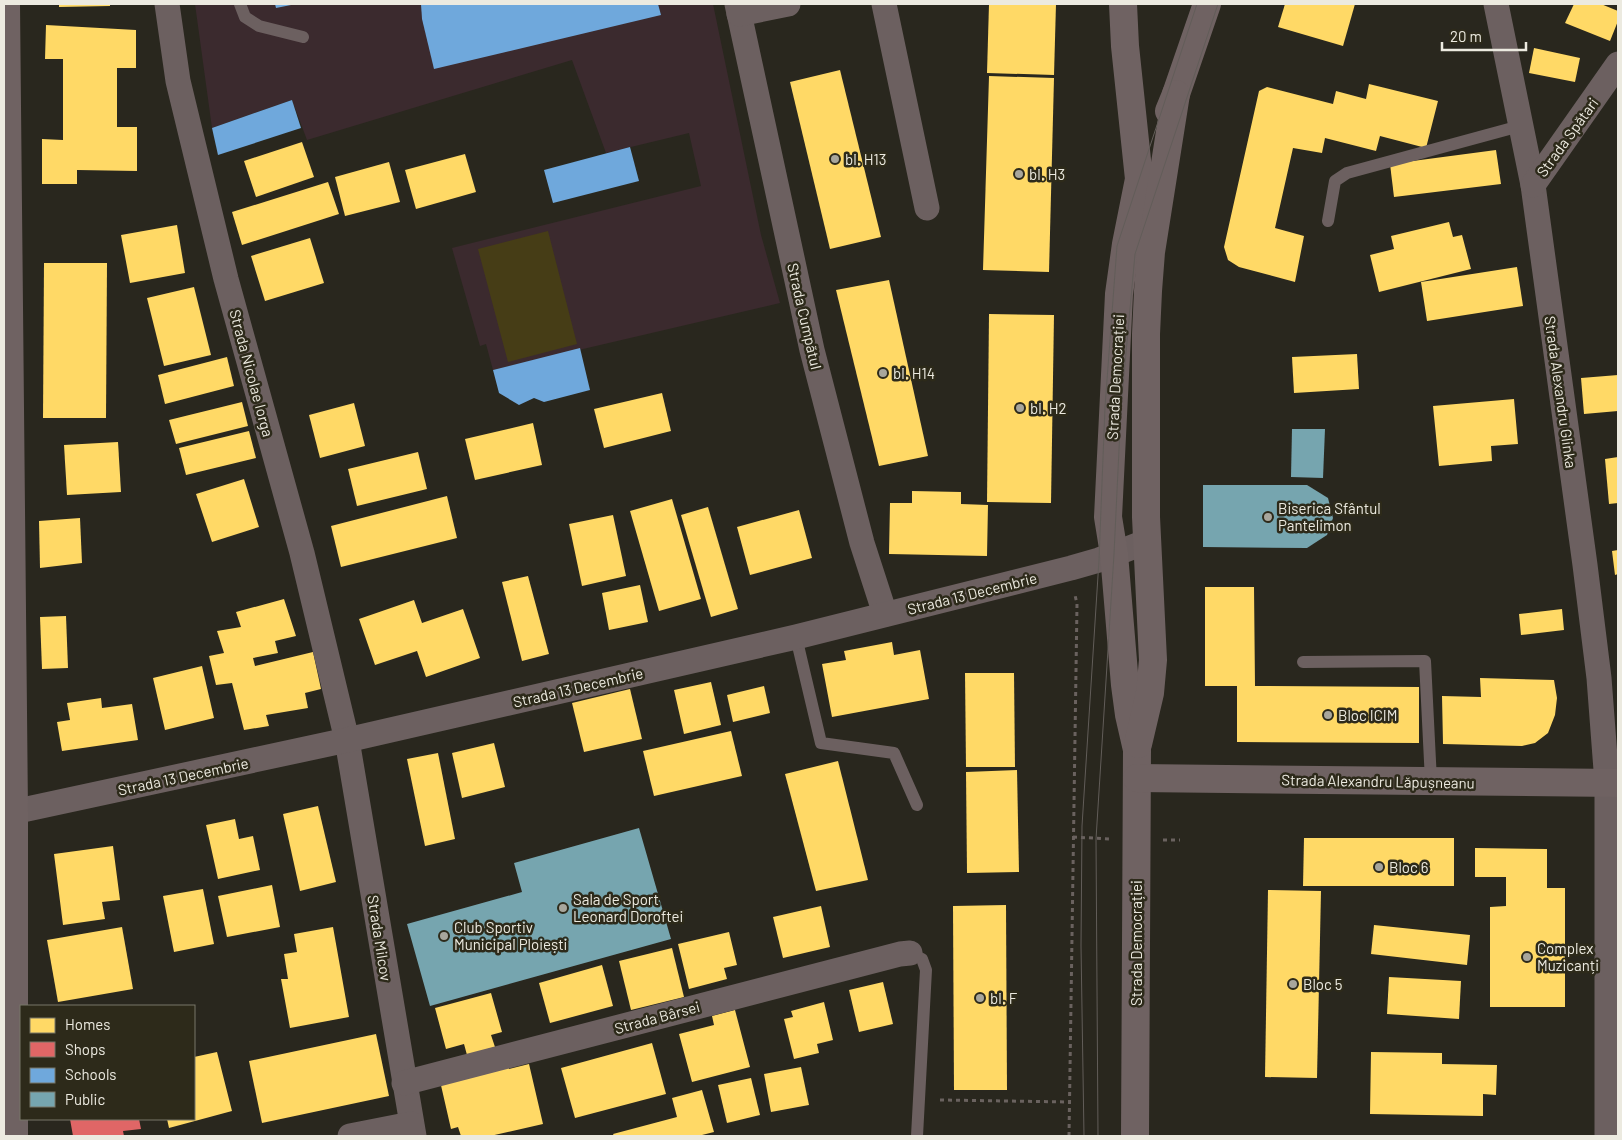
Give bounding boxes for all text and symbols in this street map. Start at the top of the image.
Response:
scale bar [1442,20,1526,52]
text: 20 m [1450,27,1482,45]
street label: Strada Spătari [1532,94,1602,180]
place label: bl. H13 [845,150,887,168]
marker: bl. H13 [829,153,841,165]
place label: bl. H3 [1029,165,1065,183]
marker: bl. H3 [1013,168,1025,180]
street label: Strada Cumpătul [784,261,826,371]
street label: Strada Nicolae Iorga [226,307,278,439]
street label: Strada Democrației [1103,314,1127,440]
street label: Strada Alexandru Glinka [1541,315,1581,469]
place label: bl. H14 [893,364,935,382]
marker: bl. H14 [877,367,889,379]
place label: bl. H2 [1030,399,1067,417]
marker: bl. H2 [1014,402,1026,414]
place label: Biserica Sfântul Pantelimon [1278,499,1381,534]
marker: Biserica Sfântul Pantelimon [1262,511,1274,523]
street label: Strada 13 Decembrie [905,568,1039,618]
street label: Strada 13 Decembrie [511,663,645,711]
place label: Bloc ICIM [1338,706,1397,724]
marker: Bloc ICIM [1322,709,1334,721]
street label: Strada 13 Decembrie [116,753,250,799]
street label: Strada Alexandru Lăpușneanu [1281,770,1475,792]
place label: Bloc 6 [1389,858,1429,876]
marker: Bloc 6 [1373,861,1385,873]
street label: Strada Democrației [1127,880,1145,1006]
place label: Sala de Sport Leonard Doroftei [573,890,683,925]
street label: Strada Milcov [364,894,396,982]
marker: Sala de Sport Leonard Doroftei [557,902,569,914]
place label: Club Sportiv Municipal Ploiești [454,918,567,953]
marker: Club Sportiv Municipal Ploiești [438,930,450,942]
place label: Complex Muzicanți [1537,939,1599,974]
marker: Complex Muzicanți [1521,951,1533,963]
place label: Bloc 5 [1303,975,1343,993]
marker: Bloc 5 [1287,978,1299,990]
place label: bl. F [990,989,1018,1007]
marker: bl. F [974,992,986,1004]
street label: Strada Bârsei [612,997,702,1037]
legend [20,1005,195,1120]
text: Homes [65,1015,110,1033]
text: Shops [65,1040,105,1058]
text: Schools [65,1065,117,1083]
text: Public [65,1090,105,1108]

